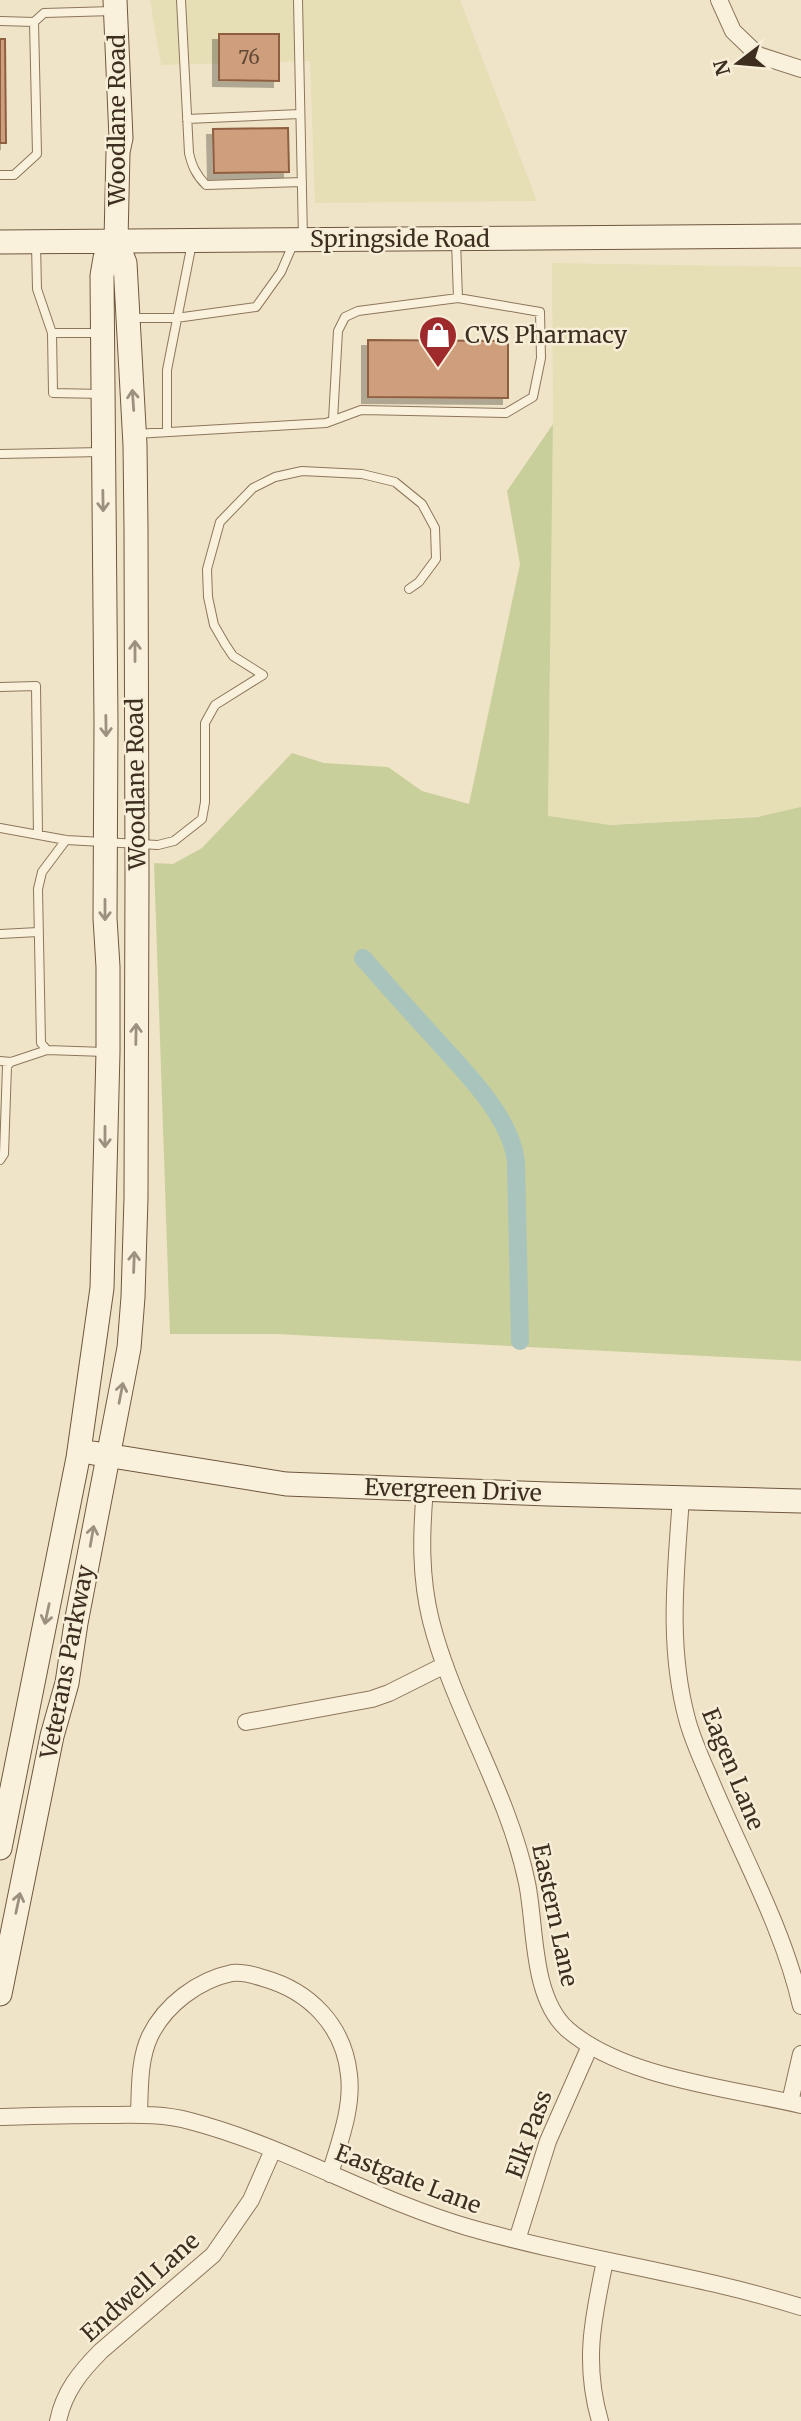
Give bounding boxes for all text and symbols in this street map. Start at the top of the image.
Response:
north arrow [703,28,773,98]
street label: Woodlane Road [102,34,131,207]
house number: 76 [238,45,260,69]
text: N [708,57,735,78]
street label: Springside Road [310,224,490,253]
shop icon: CVS Pharmacy [417,314,459,369]
place label: CVS Pharmacy [465,320,628,349]
one-way arrow [126,389,139,411]
one-way arrow [97,490,110,513]
one-way arrow [128,640,142,663]
street label: Woodlane Road [119,698,152,871]
one-way arrow [99,714,113,737]
one-way arrow [98,898,112,921]
one-way arrow [129,1023,143,1046]
one-way arrow [98,1126,112,1149]
one-way arrow [128,1251,141,1274]
one-way arrow [114,1382,128,1405]
street label: Evergreen Drive [364,1472,542,1507]
one-way arrow [86,1525,99,1548]
street label: Veterans Parkway [33,1562,100,1762]
one-way arrow [40,1602,54,1625]
street label: Eagen Lane [696,1704,771,1834]
street label: Eastern Lane [526,1841,585,1989]
one-way arrow [12,1892,26,1915]
street label: Elk Pass [499,2086,558,2182]
street label: Eastgate Lane [331,2137,485,2220]
street label: Endwell Lane [75,2226,205,2347]

